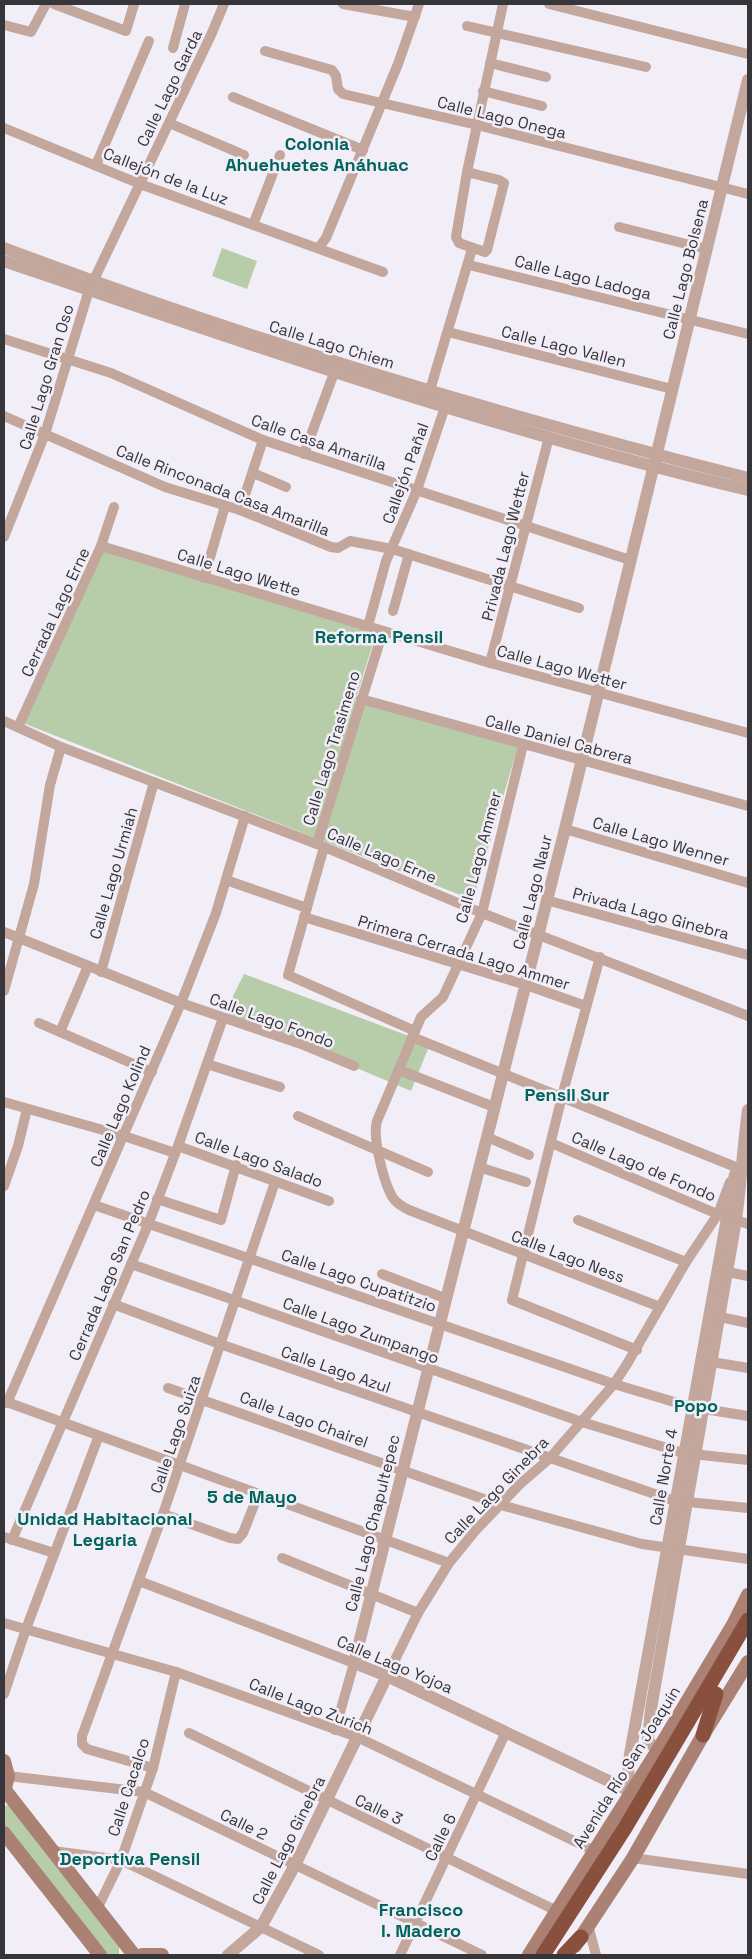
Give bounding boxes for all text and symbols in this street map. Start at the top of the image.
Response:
street label: Calle Lago Garda [132,26,207,150]
street label: Calle Lago Onega [435,91,569,144]
district label: Colonia Ahuehuetes Anáhuac [225,132,409,176]
street label: Callejón de la Luz [100,143,231,210]
street label: Calle Lago Bolsena [658,197,713,342]
street label: Calle Lago Ladoga [512,250,653,305]
street label: Calle Lago Gran Oso [14,302,79,453]
street label: Calle Lago Chiem [267,315,397,374]
street label: Calle Lago Vallen [499,321,629,372]
street label: Calle Casa Amarilla [248,409,389,475]
street label: Callejón Pañal [377,420,433,527]
street label: Calle Rinconada Casa Amarilla [113,440,333,541]
street label: Privada Lago Wetter [477,469,534,623]
street label: Cerrada Lago Erne [16,544,95,680]
street label: Calle Lago Wette [175,544,303,601]
district label: Reforma Pensil [315,625,443,648]
street label: Calle Lago Wetter [494,640,629,695]
street label: Calle Lago Trasimeno [298,668,365,828]
street label: Calle Daniel Cabrera [483,710,635,769]
street label: Calle Lago Ammer [451,789,506,925]
street label: Calle Lago Urmiah [85,805,142,942]
street label: Calle Lago Wenner [590,812,732,871]
street label: Calle Lago Erne [324,823,440,888]
street label: Calle Lago Naur [508,832,557,952]
street label: Privada Lago Ginebra [570,882,732,945]
street label: Primera Cerrada Lago Ammer [355,910,573,995]
street label: Calle Lago Fondo [207,988,337,1053]
street label: Calle Lago Kolind [85,1042,156,1170]
district label: Pensil Sur [525,1083,609,1106]
street label: Calle Lago de Fondo [568,1126,719,1206]
street label: Calle Lago Salado [192,1127,326,1192]
street label: Cerrada Lago San Pedro [64,1186,155,1364]
street label: Calle Lago Ness [508,1225,628,1288]
street label: Calle Lago Cupatitzio [278,1244,439,1317]
street label: Calle Lago Zumpango [280,1292,442,1369]
street label: Calle Lago Azul [278,1341,394,1398]
street label: Calle Lago Suiza [145,1372,206,1496]
street label: Calle Lago Chairel [237,1386,371,1452]
district label: Popo [674,1394,718,1417]
street label: Calle Norte 4 [645,1427,682,1527]
street label: Calle Lago Chapultepec [340,1432,405,1614]
street label: Calle Lago Ginebra [440,1432,553,1549]
district label: 5 de Mayo [207,1485,297,1508]
district label: Unidad Habitacional Legaria [17,1507,193,1551]
street label: Calle Lago Yojoa [334,1631,456,1698]
street label: Calle Lago Zurich [246,1673,376,1740]
street label: Avenida Río San Joaquín [568,1682,685,1852]
street label: Calle Cacalco [103,1735,154,1839]
street label: Calle Lago Ginebra [247,1772,330,1908]
street label: Calle 3 [351,1789,406,1830]
street label: Calle 2 [216,1804,271,1845]
street label: Calle 6 [420,1810,461,1865]
district label: Deportiva Pensil [60,1847,200,1870]
district label: Francisco I. Madero [379,1898,463,1942]

